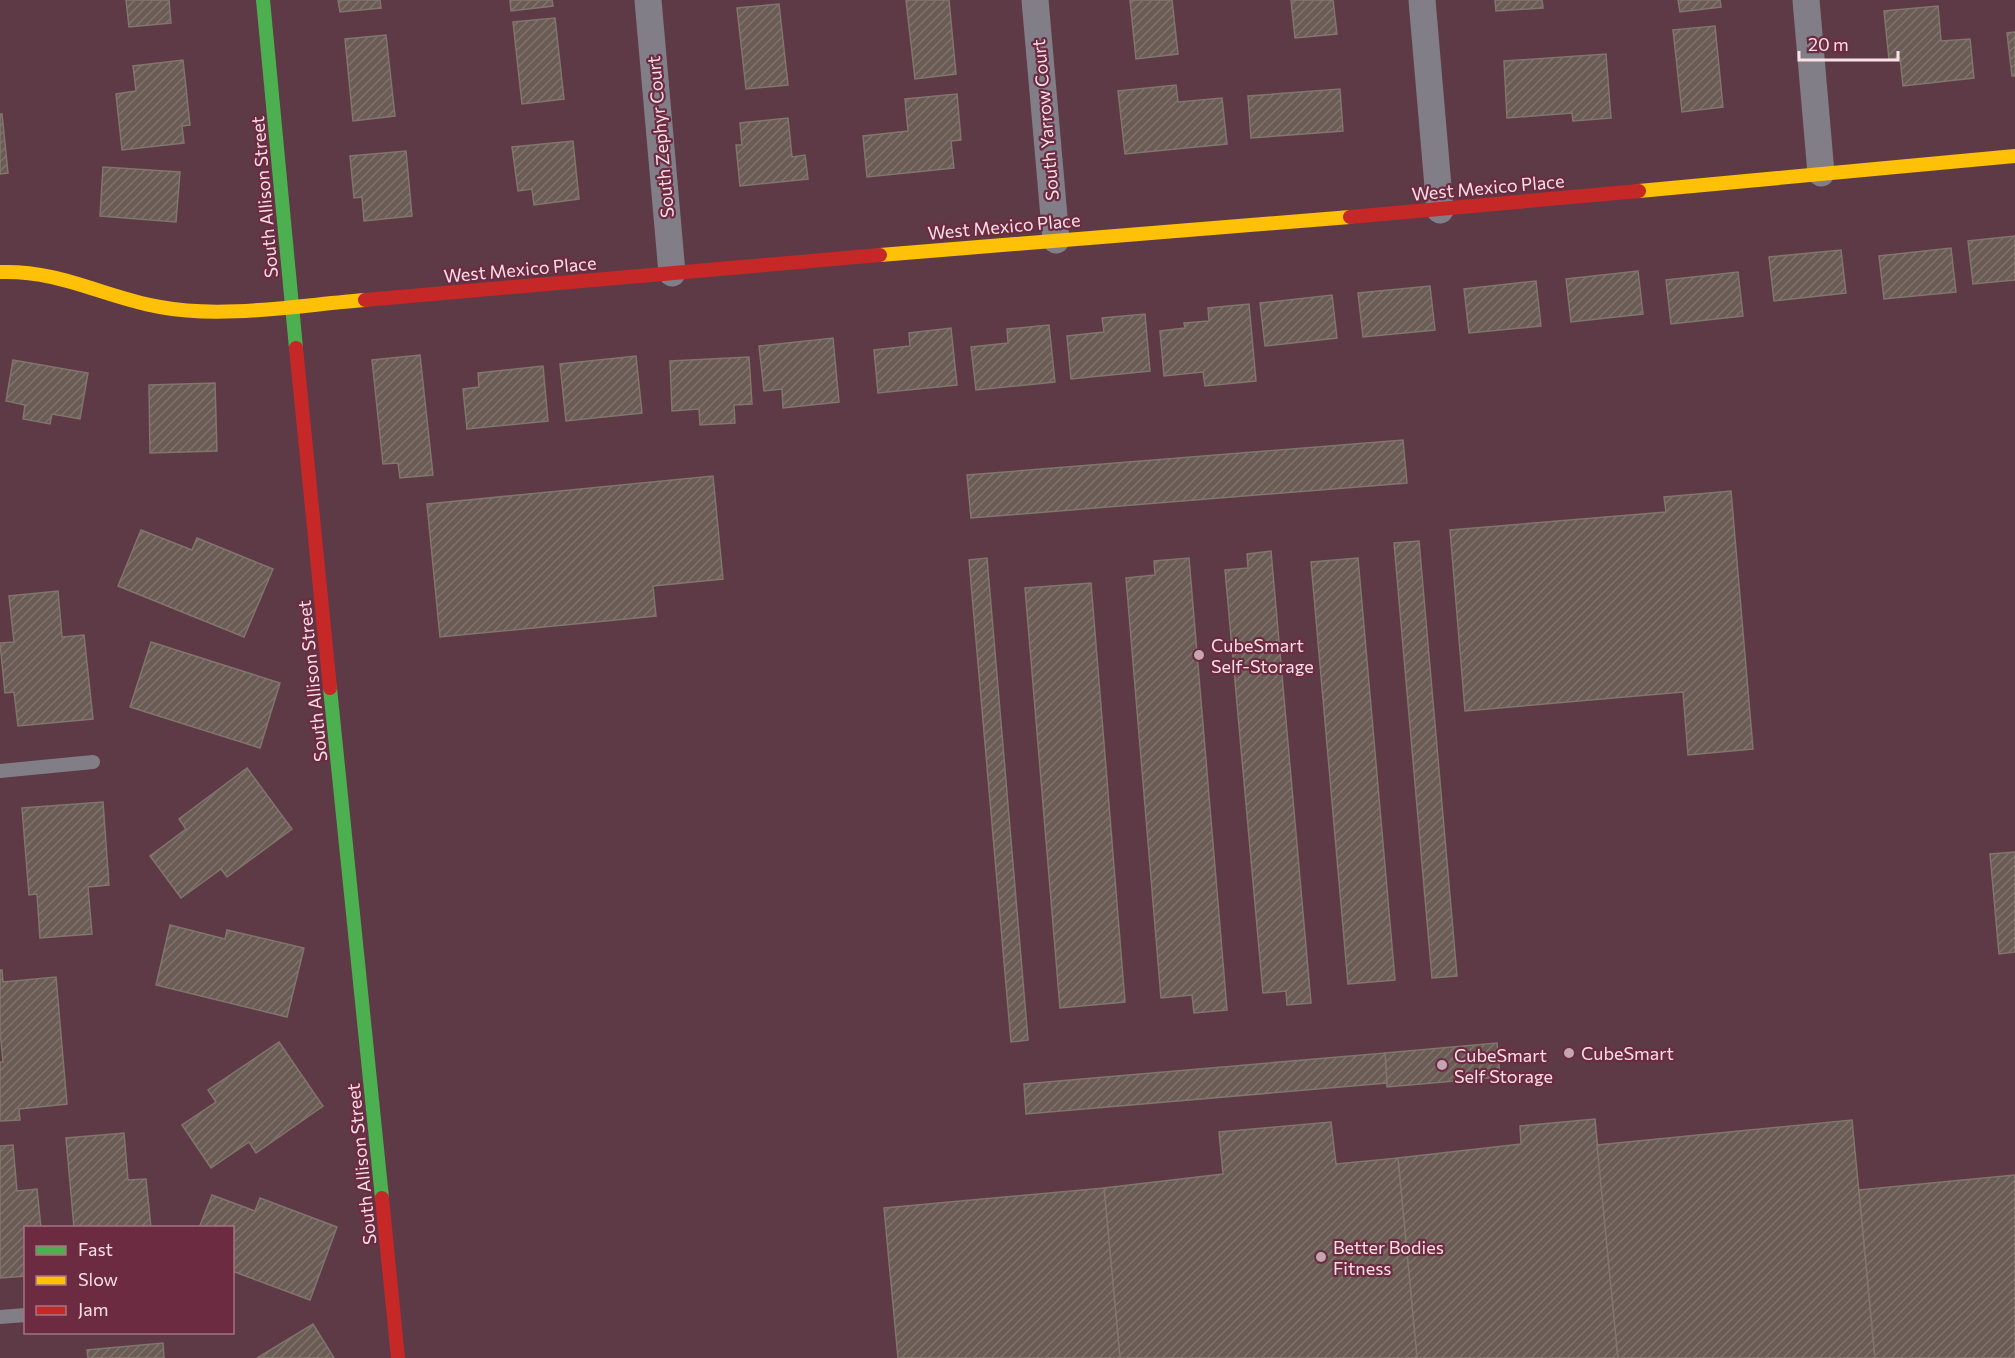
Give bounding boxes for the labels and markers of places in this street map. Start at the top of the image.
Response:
place label: CubeSmart Self-Storage [1211,634,1314,677]
marker: CubeSmart Self-Storage [1192,648,1206,662]
place label: CubeSmart [1581,1042,1674,1064]
place label: CubeSmart Self Storage [1454,1044,1553,1087]
marker: CubeSmart [1562,1046,1576,1060]
marker: CubeSmart Self Storage [1435,1058,1449,1072]
place label: Better Bodies Fitness [1333,1236,1444,1279]
marker: Better Bodies Fitness [1314,1250,1328,1264]

